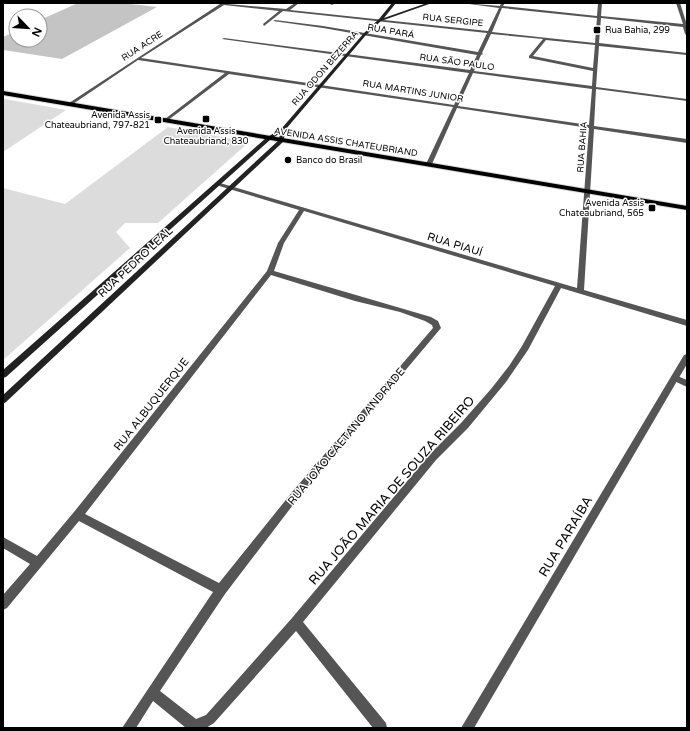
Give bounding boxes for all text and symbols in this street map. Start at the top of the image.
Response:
north arrow [8,8,48,48]
street label: RUA SERGIPE [422,12,484,29]
street label: RUA PARÁ [367,21,416,41]
text: N [29,25,44,39]
marker: Rua Bahia, 299 [592,25,602,35]
place label: Rua Bahia, 299 [605,25,670,36]
street label: RUA ODON BEZERRA [290,28,361,108]
street label: RUA ACRE [120,29,165,64]
street label: RUA SÃO PAULO [419,52,495,73]
street label: RUA MARTINS JUNIOR [362,78,464,105]
place label: Avenida Assis Chateaubriand, 797-821 [45,110,150,131]
marker: Avenida Assis Chateaubriand, 830 [201,114,211,124]
marker: Avenida Assis Chateaubriand, 797-821 [153,115,163,125]
street label: RUA BAHIA [575,121,590,173]
place label: Avenida Assis Chateaubriand, 830 [164,126,249,147]
street label: AVENIDA ASSIS CHATEUBRIAND [273,126,419,159]
marker: Banco do Brasil [283,155,293,165]
place label: Banco do Brasil [296,155,362,166]
place label: Avenida Assis Chateaubriand, 565 [559,198,644,219]
marker: Avenida Assis Chateaubriand, 565 [647,203,657,213]
street label: RUA PEDRO LEAL [95,224,176,300]
street label: RUA PIAUÍ [426,229,484,259]
street label: RUA ALBUQUERQUE [111,355,192,453]
street label: RUA JOÃO CAETANO ANDRADE [285,365,408,508]
street label: RUA JOÃO MARIA DE SOUZA RIBEIRO [305,393,478,588]
street label: RUA PARAÍBA [536,493,596,580]

